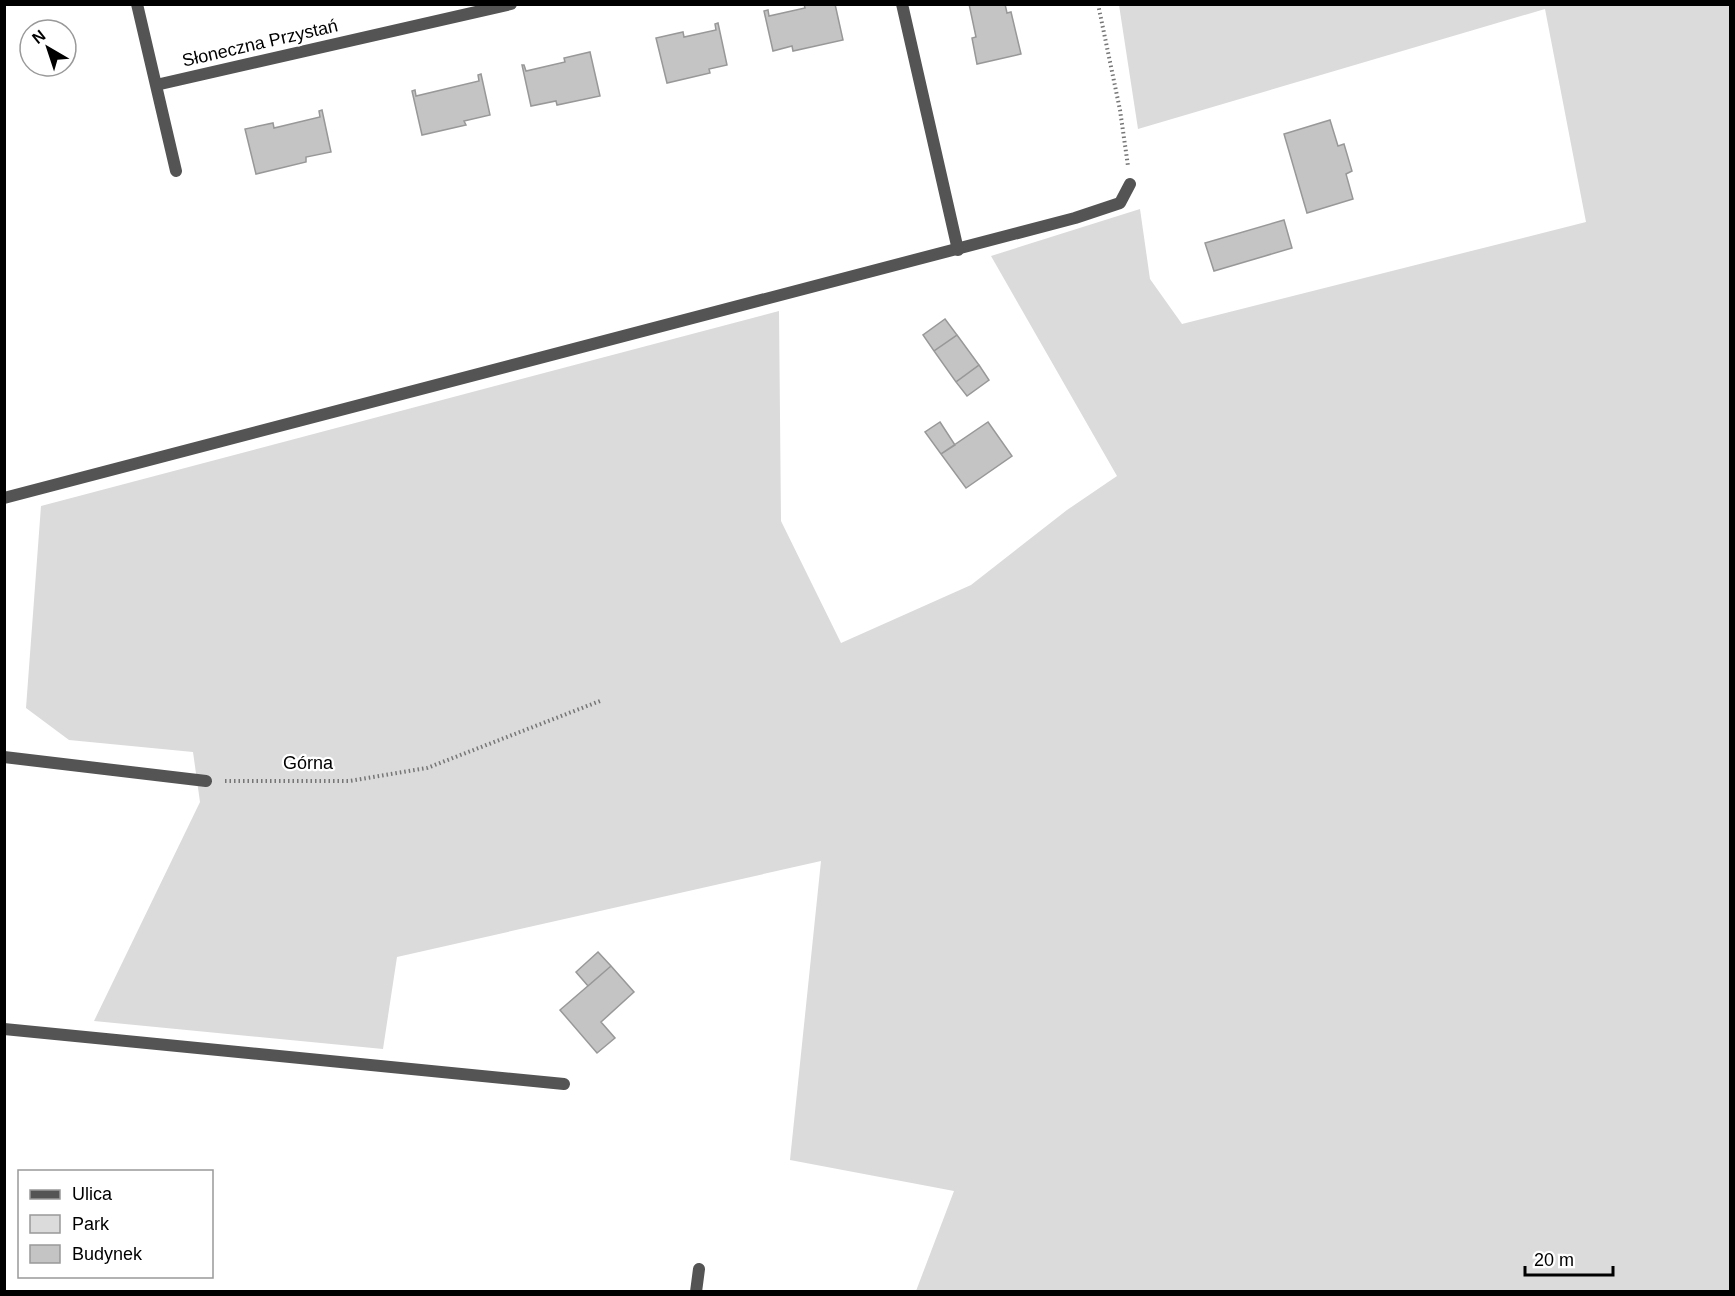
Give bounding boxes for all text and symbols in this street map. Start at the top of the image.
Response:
street label: Słoneczna Przystań [180,15,340,71]
north arrow [18,18,78,78]
text: N [29,26,49,47]
street label: Górna [283,753,334,773]
legend [18,1170,213,1278]
text: Ulica [72,1184,113,1204]
text: Park [72,1214,110,1234]
scale bar [1525,1239,1614,1277]
text: Budynek [72,1244,143,1264]
text: 20 m [1534,1250,1574,1270]

